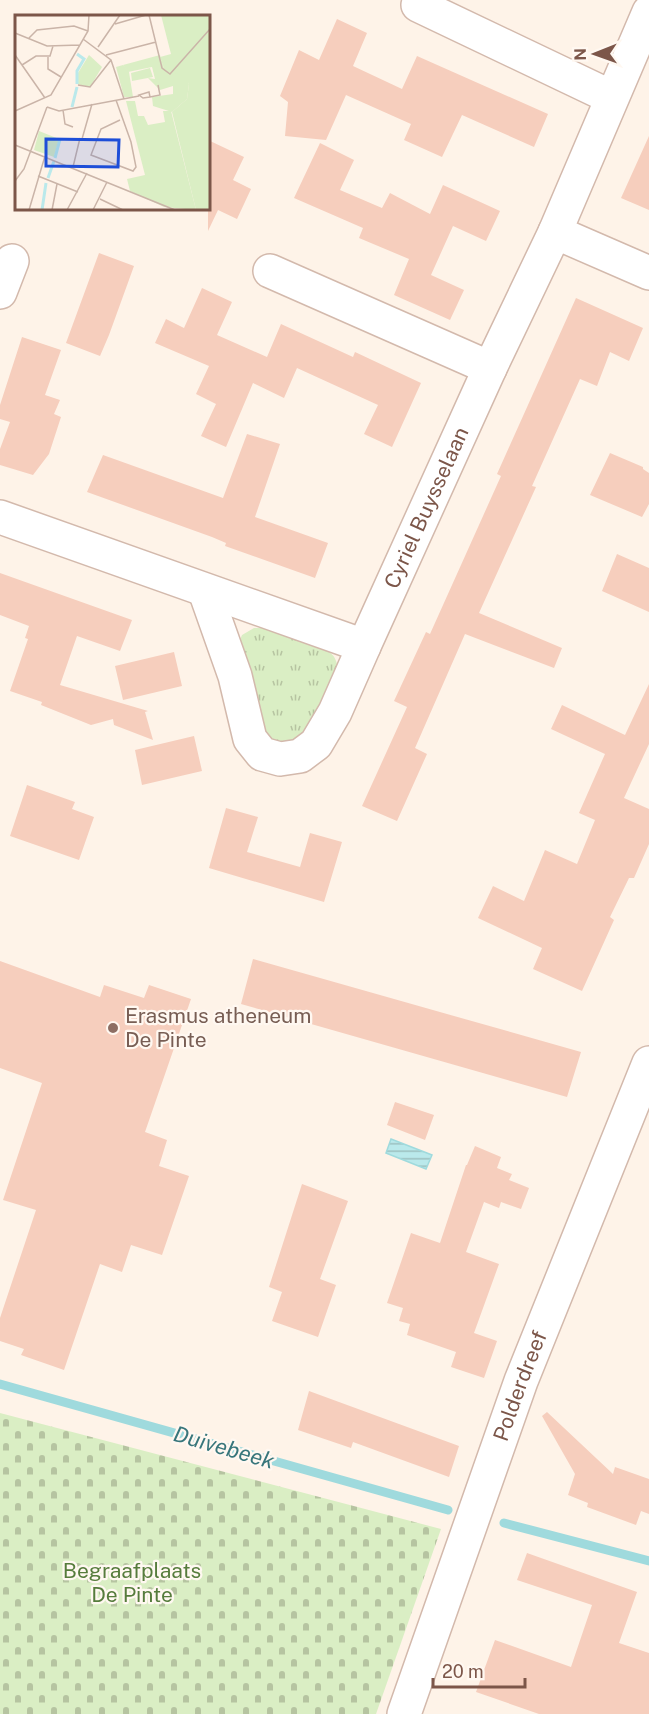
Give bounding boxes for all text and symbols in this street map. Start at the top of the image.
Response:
inset map [15,15,210,210]
north arrow [565,24,625,84]
text: N [571,48,590,61]
street label: Cyriel Buysselaan [379,423,474,592]
place label: Erasmus atheneum De Pinte [125,1003,312,1052]
marker: Erasmus atheneum De Pinte [106,1021,120,1035]
street label: Polderdreef [488,1327,552,1444]
water label: Duivebeek [171,1420,277,1474]
park label: Begraafplaats De Pinte [63,1558,201,1607]
scale bar [433,1651,524,1689]
text: 20 m [442,1661,484,1682]

